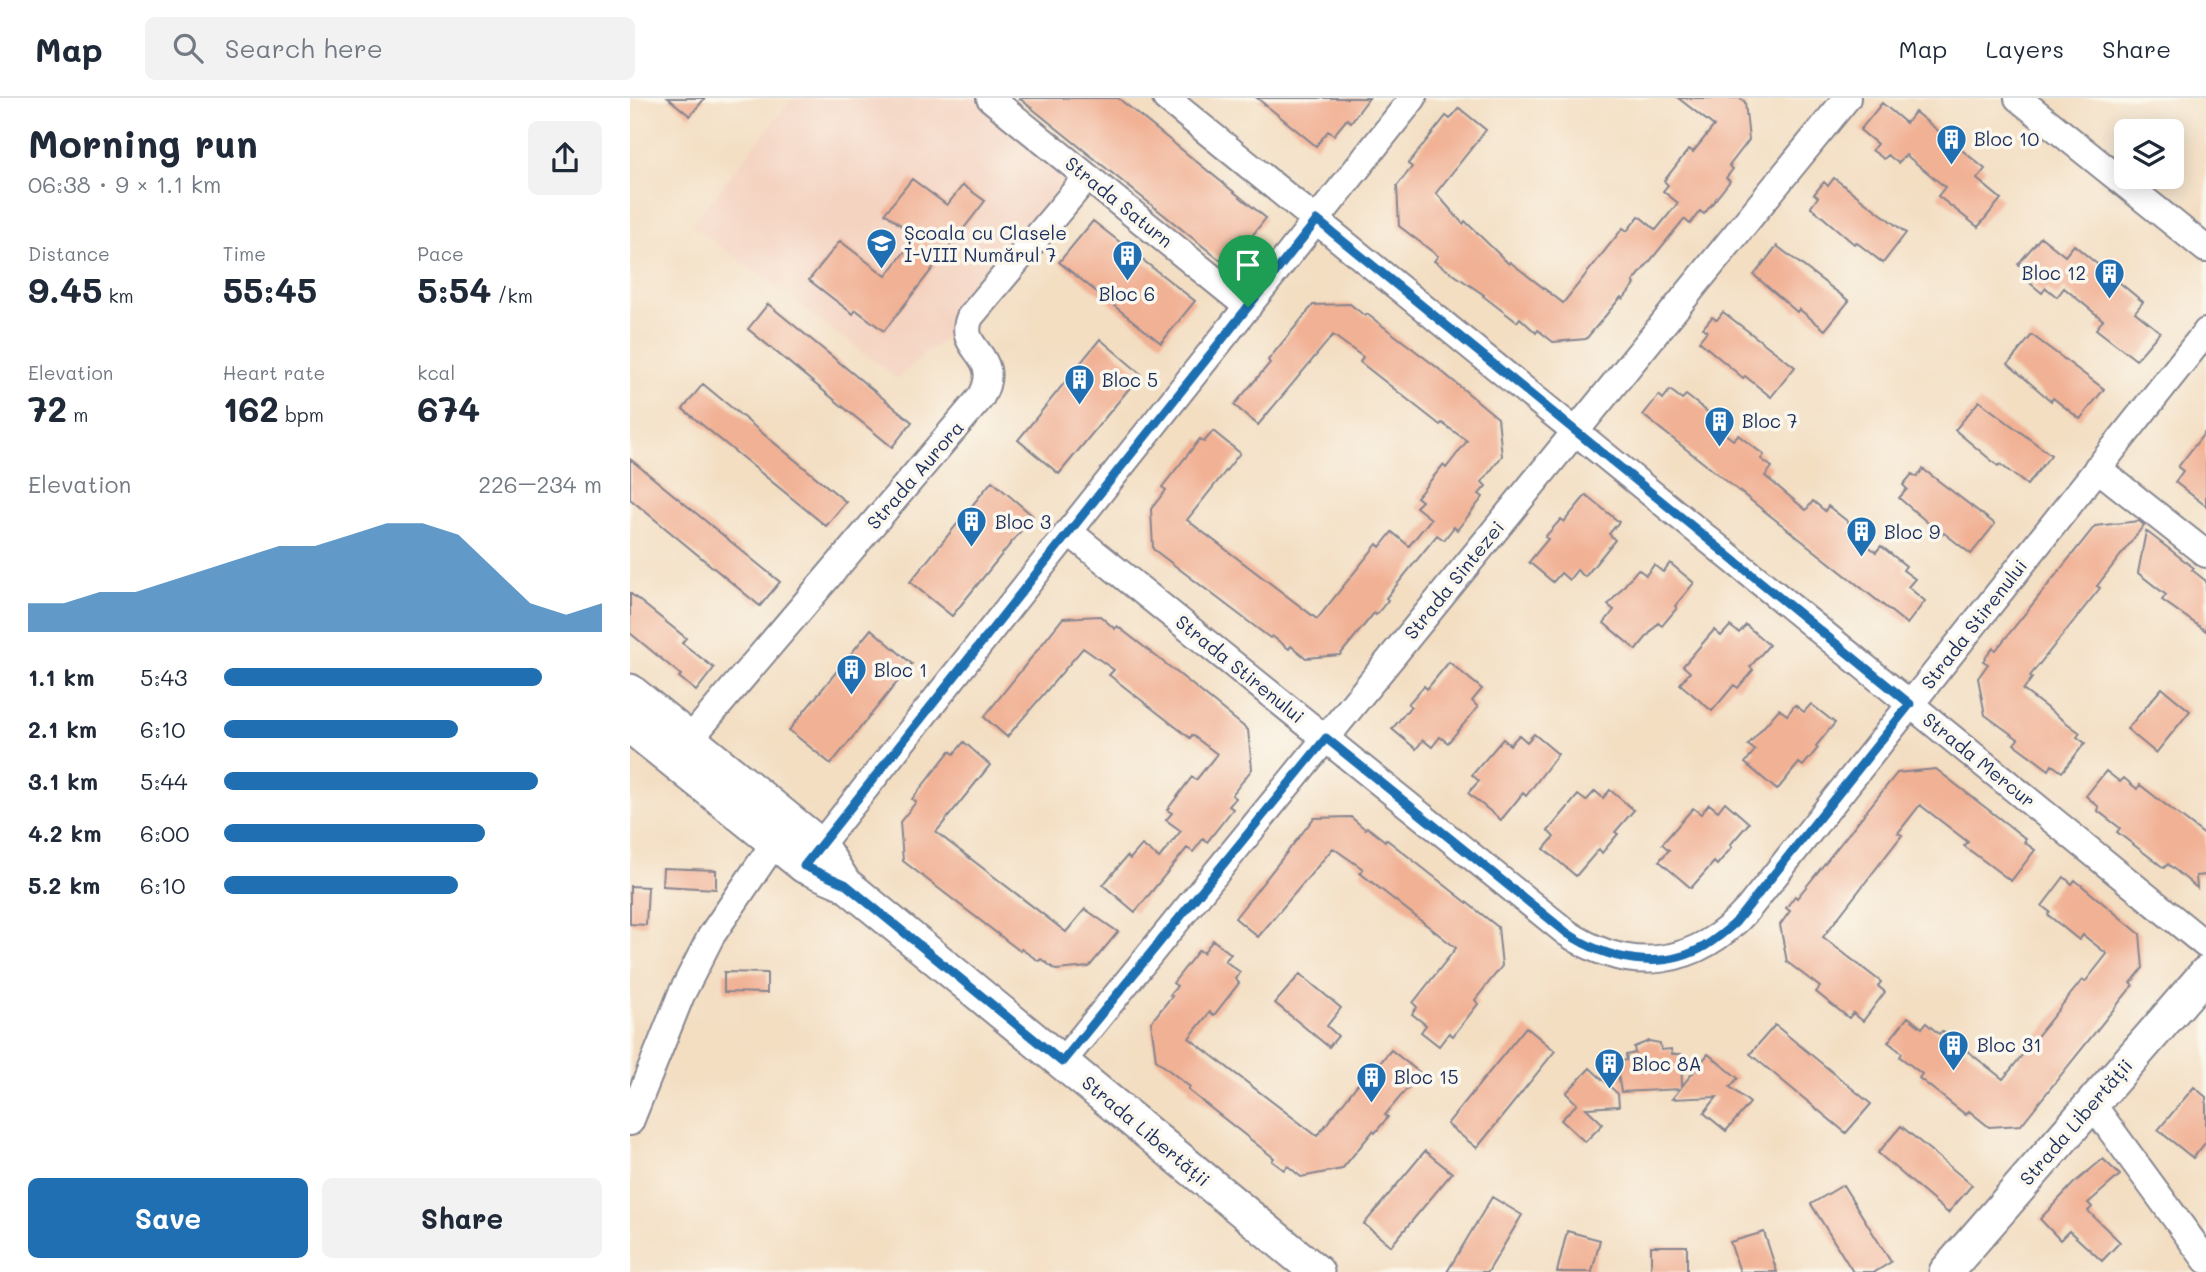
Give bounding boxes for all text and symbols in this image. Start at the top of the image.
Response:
search box [145,17,635,80]
text: Map [35,27,103,70]
icon: search [169,29,207,67]
text: Search here [225,31,383,65]
text: Map [1899,33,1947,64]
text: Layers [1985,33,2064,64]
text: Share [2102,33,2171,64]
text: Morning run [28,118,258,168]
map controls [2114,119,2184,189]
button: layers [2114,119,2184,189]
button: share [528,121,602,195]
building icon: Bloc 10 [1934,122,1968,166]
place label: Bloc 10 [1974,126,2040,151]
street label: Strada Saturn [1060,150,1178,253]
text: 06:38 · 9 × 1.1 km [28,169,221,199]
place label: Școala cu Clasele I-VIII Numărul 7 [904,220,1067,267]
school or university icon: Școala cu Clasele I-VIII Numărul 7 [864,227,898,271]
pin [1218,235,1278,307]
building icon: Bloc 6 [1110,238,1144,282]
text: Distance [28,241,110,266]
text: Time [223,241,266,266]
text: Pace [417,241,464,266]
icon: arrive [1229,246,1267,284]
building icon: Bloc 12 [2092,256,2126,300]
place label: Bloc 12 [2022,260,2086,285]
text: 9.45 [28,266,102,312]
text: 55:45 [223,266,317,312]
text: 5:54 [417,266,492,312]
place label: Bloc 6 [1099,281,1155,306]
text: km [102,283,134,308]
text: /km [492,283,533,308]
text: Elevation [28,360,113,385]
text: Heart rate [223,360,325,385]
text: kcal [417,360,455,385]
building icon: Bloc 5 [1062,363,1096,407]
place label: Bloc 5 [1102,367,1158,392]
text: 72 [28,385,67,431]
text: 162 [223,385,279,431]
text: 674 [417,385,480,431]
text: m [67,402,88,427]
text: bpm [279,402,324,427]
building icon: Bloc 7 [1702,404,1736,448]
place label: Bloc 7 [1742,408,1798,433]
street label: Strada Aurora [861,415,969,534]
text: Elevation [28,469,131,499]
text: 226–234 m [478,469,602,499]
building icon: Bloc 3 [955,505,989,549]
place label: Bloc 3 [995,509,1051,534]
street label: Strada Sintezei [1398,515,1509,644]
building icon: Bloc 9 [1844,515,1878,559]
place label: Bloc 9 [1884,519,1940,544]
street label: Strada Stirenului [1915,554,2032,694]
street label: Strada Stirenului [1171,609,1310,728]
building icon: Bloc 1 [834,653,868,697]
place label: Bloc 1 [874,657,928,682]
text: 1.1 km [28,662,94,692]
text: 5:43 [140,662,188,692]
street label: Strada Mercur [1918,706,2041,813]
text: 2.1 km [28,714,97,744]
text: 6:10 [140,714,186,744]
text: 3.1 km [28,766,98,796]
text: 5:44 [140,766,188,796]
text: 4.2 km [28,818,101,848]
text: 6:00 [140,818,189,848]
text: 5.2 km [28,870,100,900]
text: 6:10 [140,870,186,900]
building icon: Bloc 31 [1937,1028,1971,1072]
place label: Bloc 31 [1977,1032,2042,1057]
building icon: Bloc 8A [1592,1047,1626,1091]
place label: Bloc 8A [1632,1051,1702,1076]
street label: Strada Libertății [2014,1053,2138,1191]
building icon: Bloc 15 [1354,1060,1388,1104]
place label: Bloc 15 [1394,1064,1459,1089]
street label: Strada Libertății [1076,1070,1216,1192]
button: Save [28,1178,308,1258]
button: Share [322,1178,602,1258]

